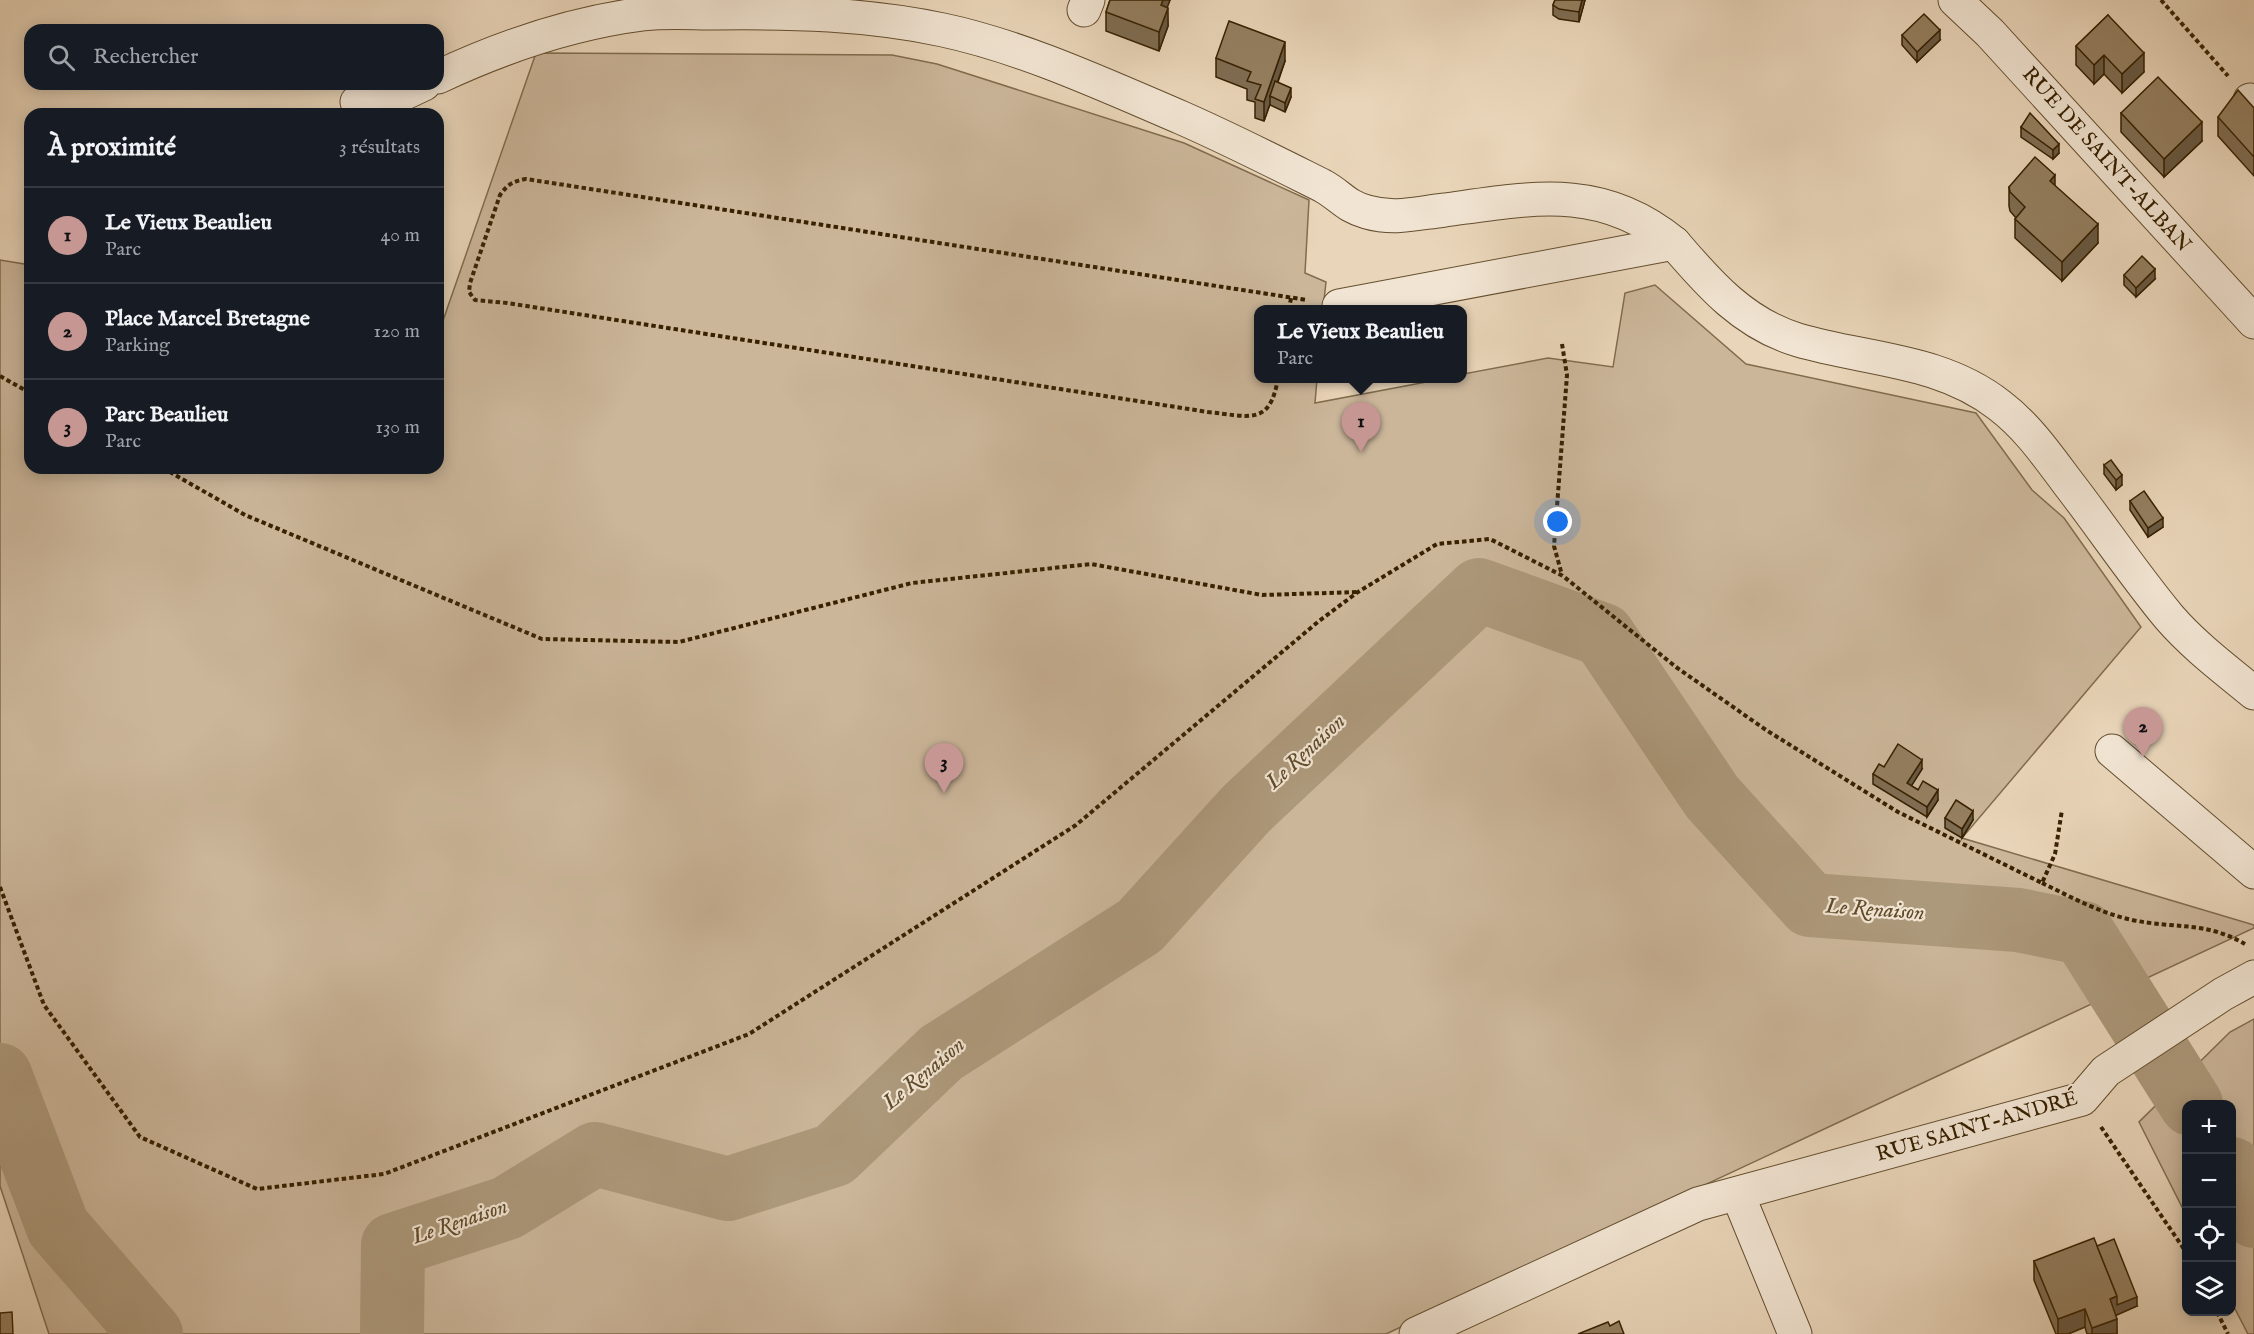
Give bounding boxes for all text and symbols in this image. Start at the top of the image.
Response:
search box [24,24,444,90]
icon: search [45,41,78,74]
text: Rechercher [93,43,198,71]
street label: RUE DE SAINT-ALBAN [2016,62,2196,258]
text: À proximité [48,131,176,164]
text: 3 résultats [339,135,420,160]
text: Le Vieux Beaulieu [105,209,272,237]
text: 1 [64,223,71,248]
text: 40 m [381,223,420,248]
text: Parc [105,237,141,262]
text: Place Marcel Bretagne [105,305,310,333]
popup [1254,305,1467,383]
text: Le Vieux Beaulieu [1277,318,1444,346]
text: 2 [63,319,72,344]
text: 120 m [374,319,420,344]
text: Parking [105,333,170,358]
text: Parc [1277,346,1313,371]
text: Parc Beaulieu [105,401,228,429]
pin: 1 [1342,402,1380,452]
text: 3 [64,415,71,440]
text: 130 m [375,415,420,440]
text: Parc [105,429,141,454]
your location [1543,507,1572,536]
water label: Le Renaison [1259,708,1352,797]
pin: 2 [2124,708,2162,757]
pin: 3 [924,744,964,793]
water label: Le Renaison [1824,893,1925,927]
water label: Le Renaison [876,1031,971,1117]
street label: RUE SAINT-ANDRÉ [1873,1084,2081,1169]
map controls [2182,1100,2236,1316]
button: + [2182,1100,2236,1154]
button: − [2182,1154,2236,1208]
water label: Le Renaison [408,1193,511,1252]
button: locate [2182,1208,2236,1262]
button: layers [2182,1262,2236,1316]

